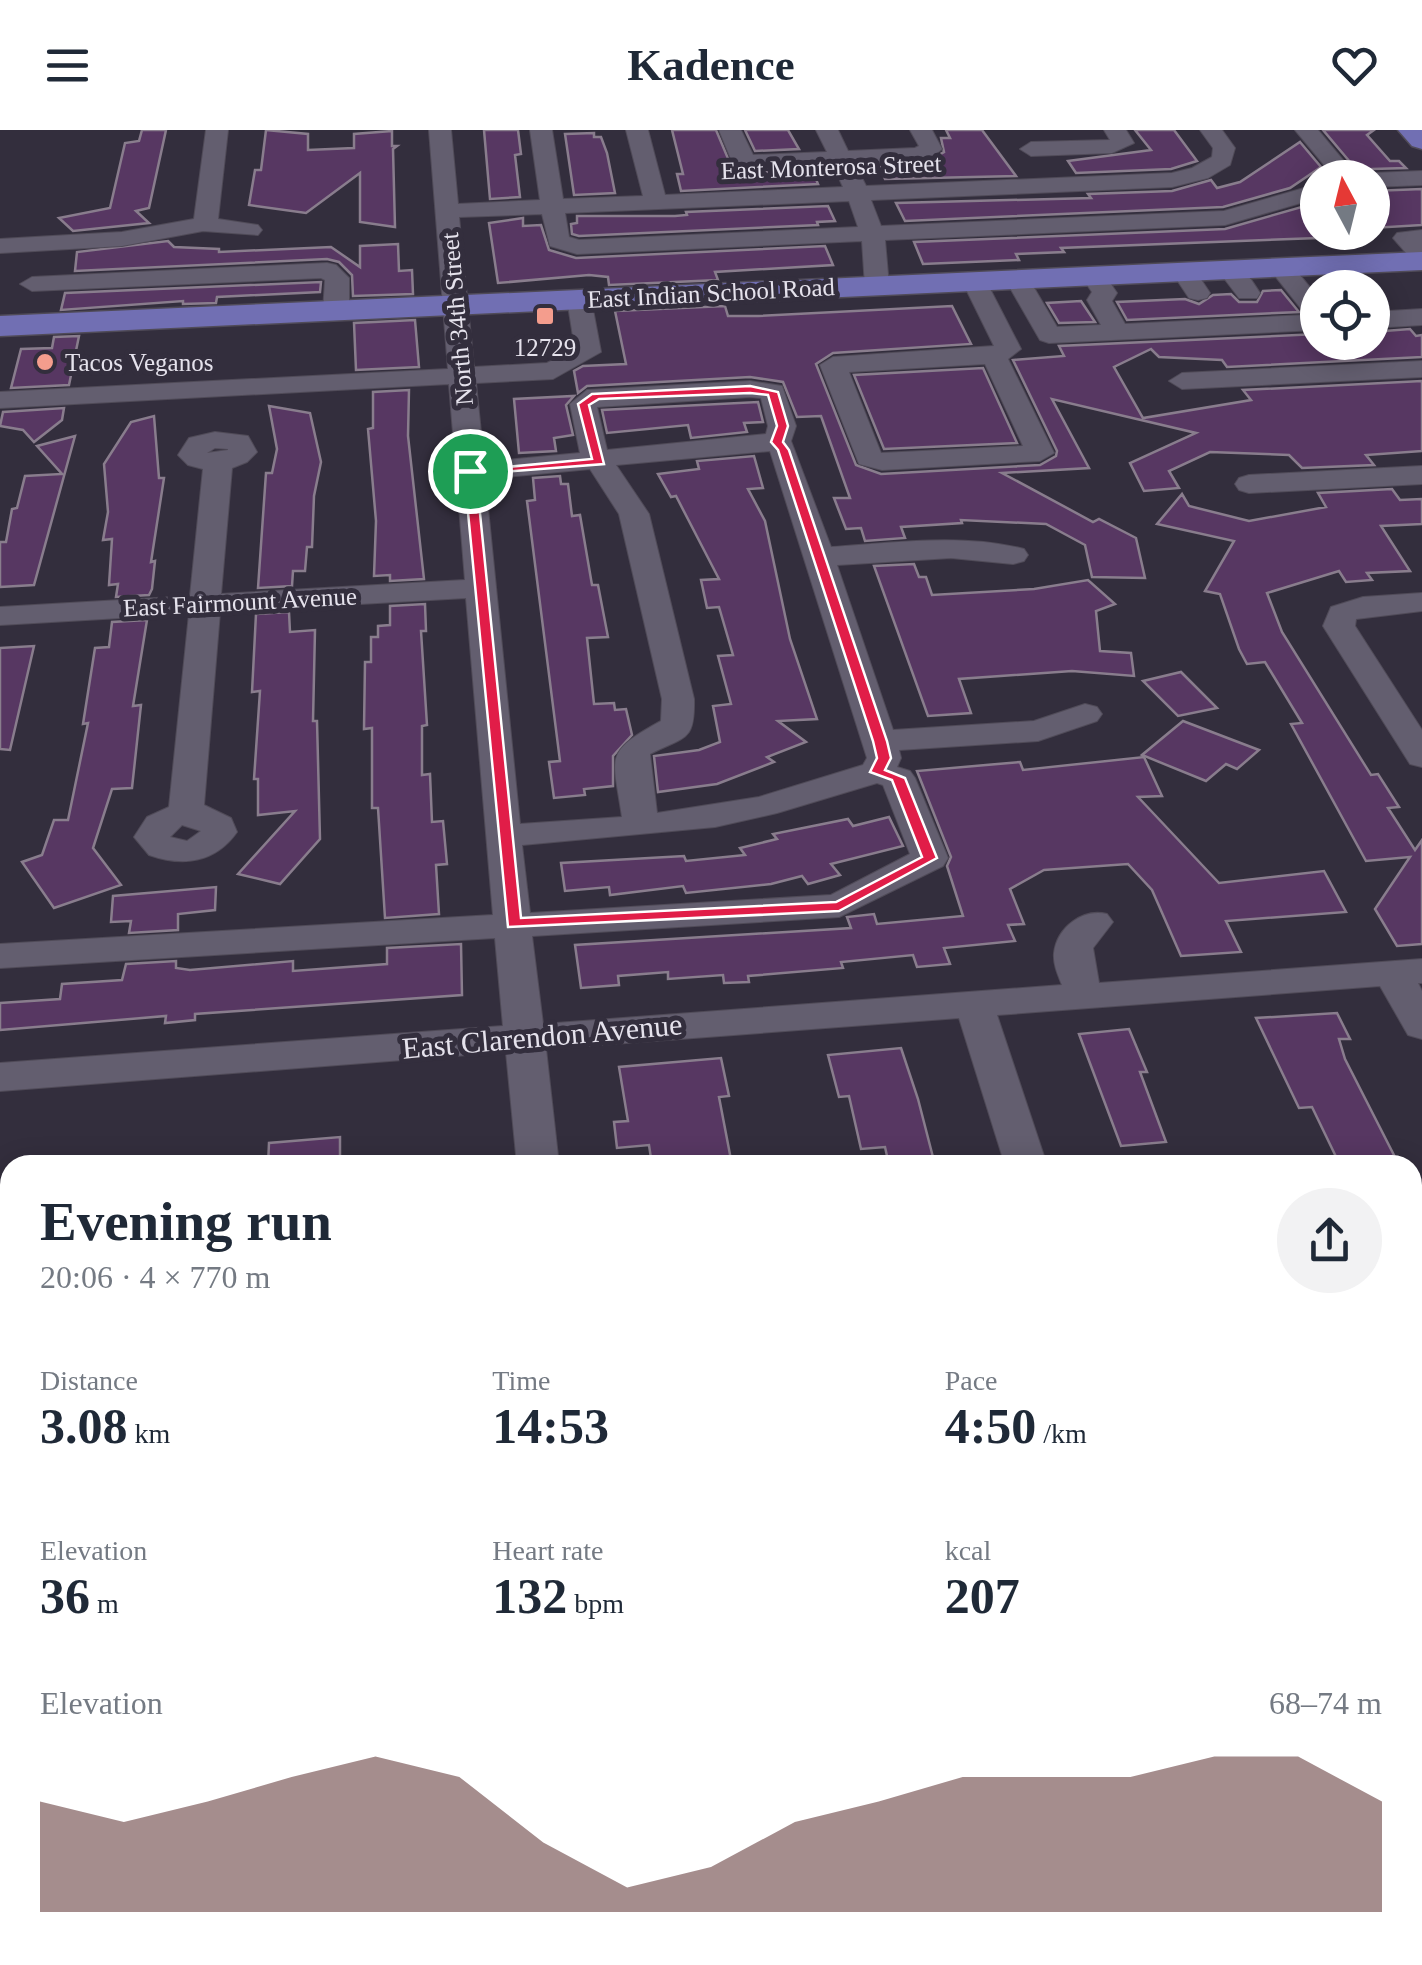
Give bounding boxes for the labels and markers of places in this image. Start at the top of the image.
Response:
marker: 12729 [534,305,556,327]
place label: 12729 [514,334,576,361]
place label: Tacos Veganos [65,349,213,376]
marker: Tacos Veganos [34,351,56,373]
pin [428,429,513,514]

